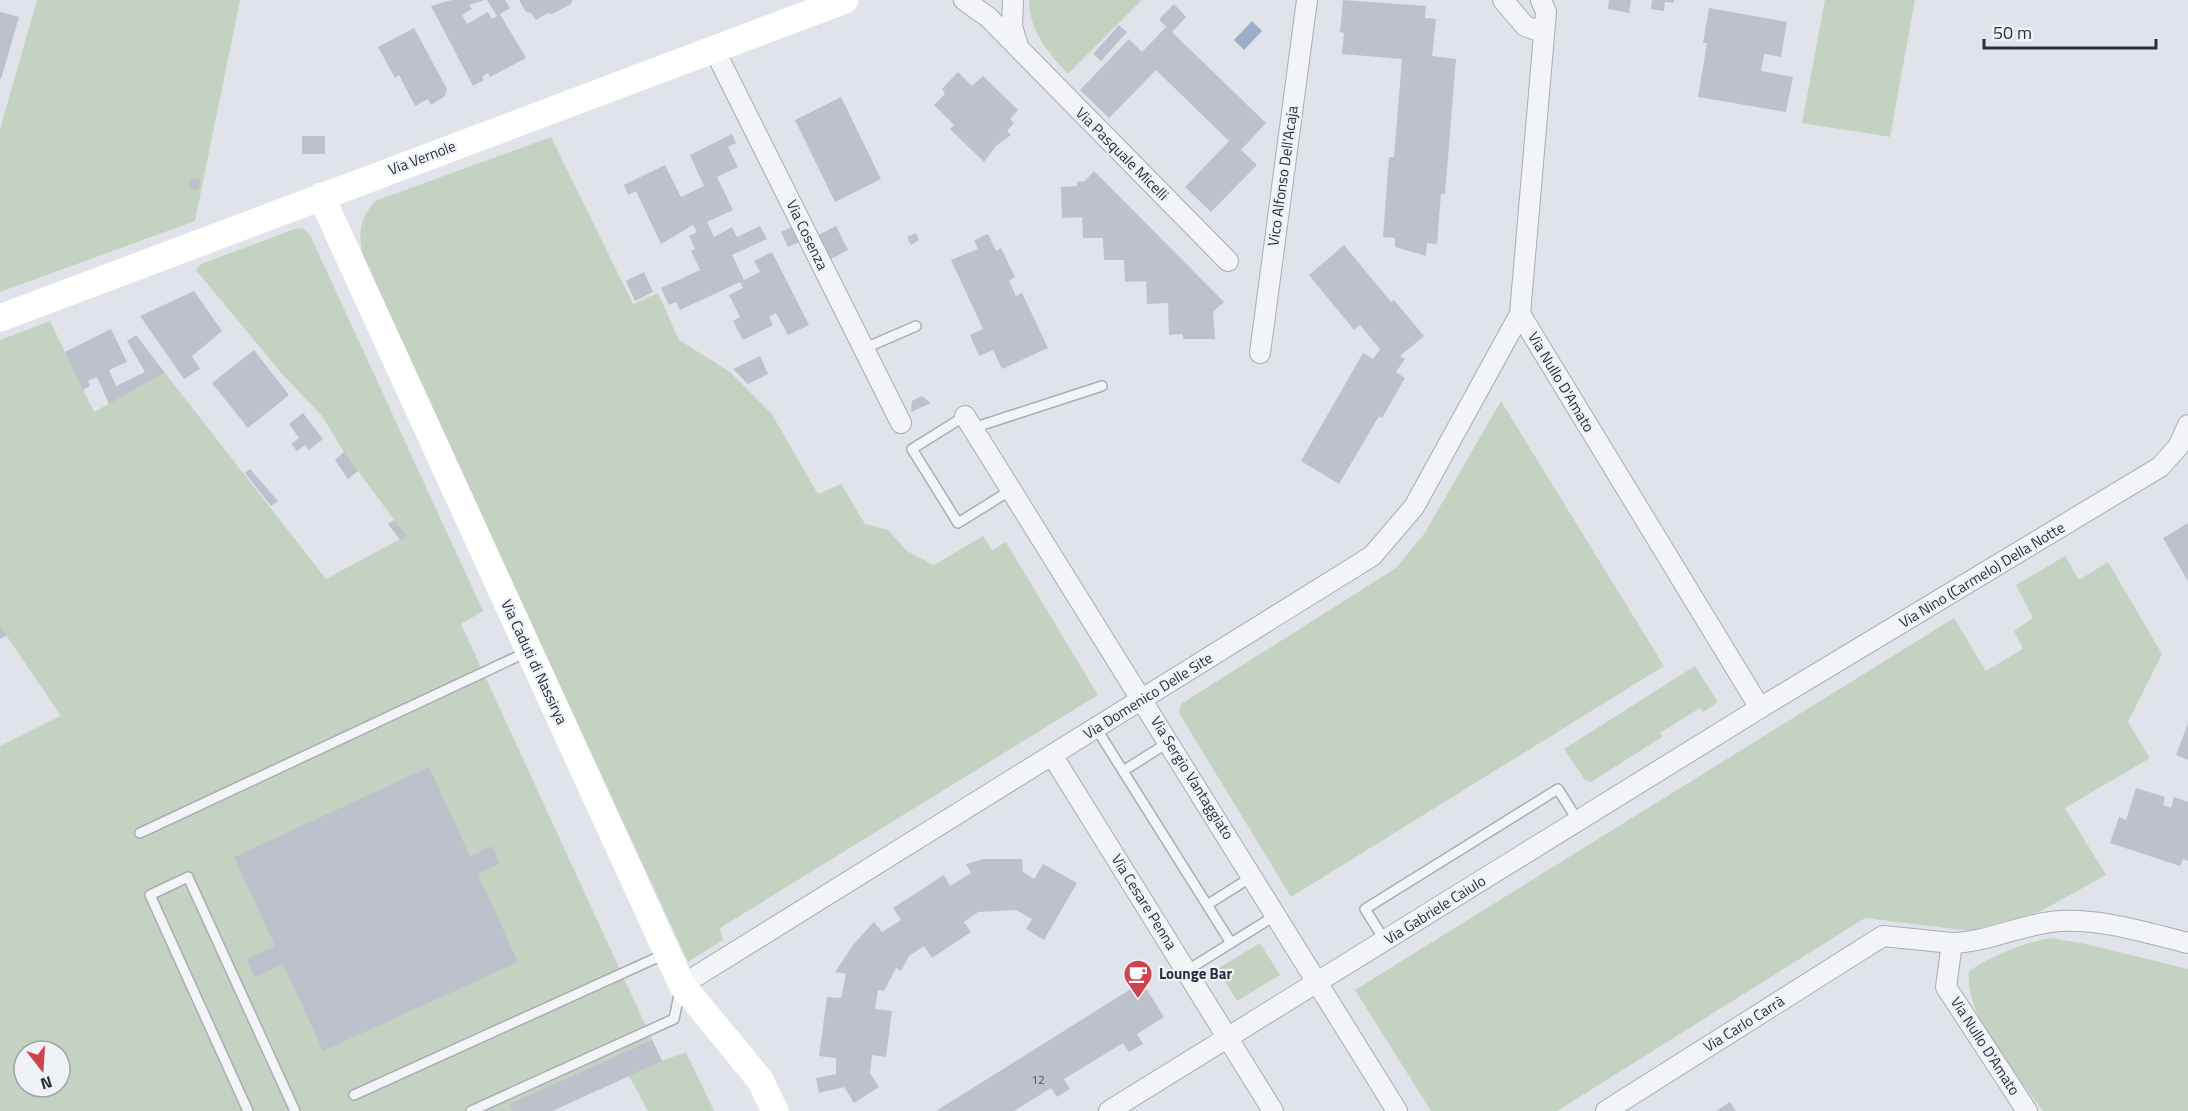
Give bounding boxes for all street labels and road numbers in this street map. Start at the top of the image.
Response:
street label: Via Pasquale Micelli [1070,102,1174,206]
street label: Vico Alfonso Dell'Acaja [1261,104,1304,248]
street label: Via Vernole [385,134,459,181]
street label: Via Cosenza [781,196,835,274]
street label: Via Nullo D'Amato [1522,327,1601,436]
street label: Via Nino (Carmelo) Della Notte [1895,516,2069,633]
street label: Via Caduti di Nassirya [495,596,574,728]
street label: Via Domenico Delle Site [1079,646,1217,745]
street label: Via Sergio Vantaggiato [1145,711,1240,844]
street label: Via Cesare Penna [1106,849,1183,954]
street label: Via Gabriele Caiulo [1379,869,1490,950]
street label: Via Carlo Carrà [1699,989,1789,1058]
street label: Via Nullo D'Amato [1945,992,2026,1100]

